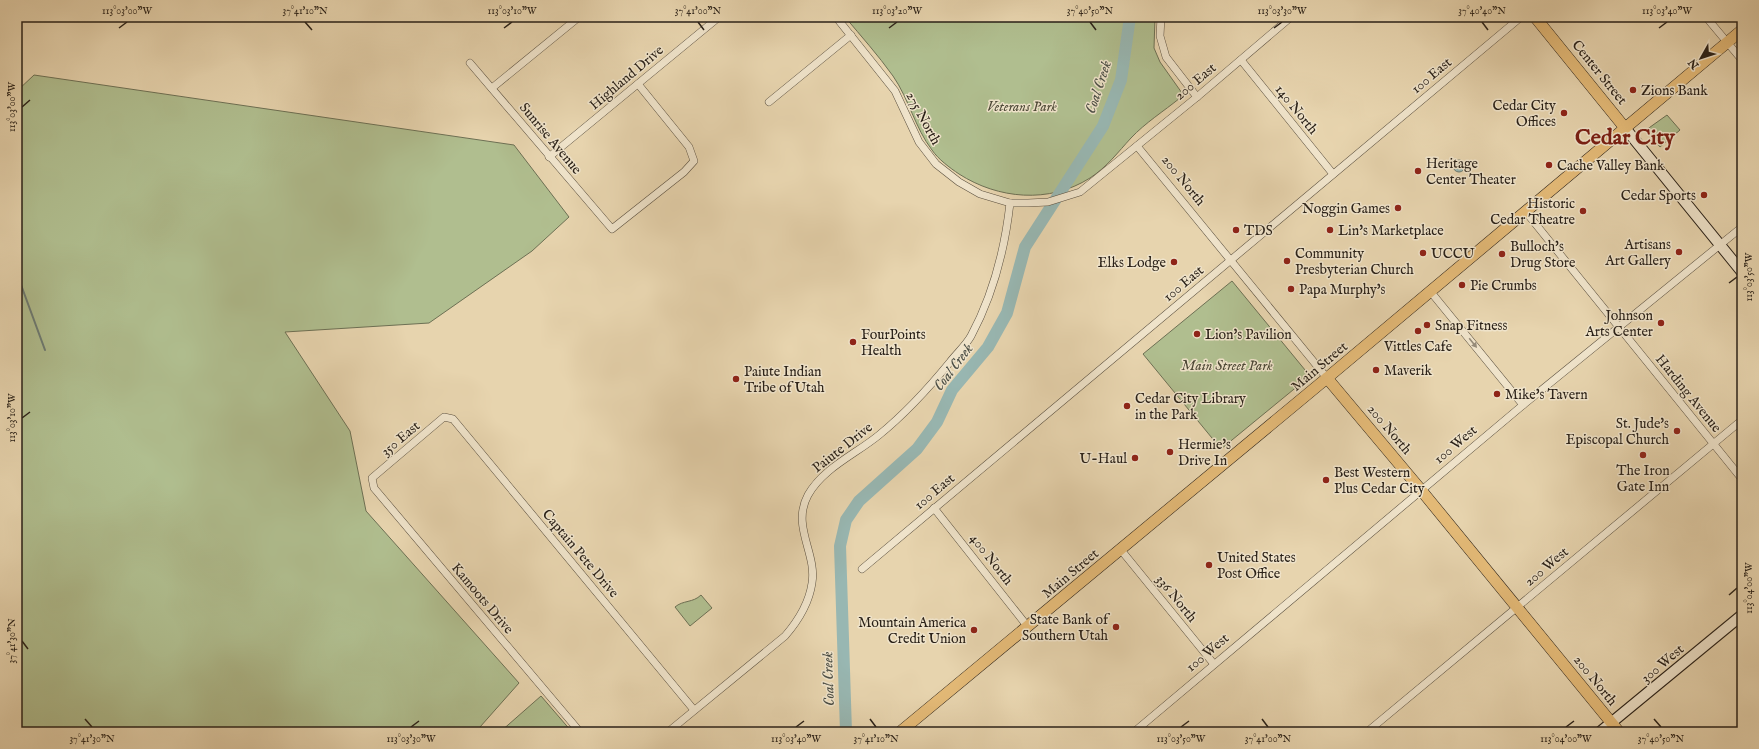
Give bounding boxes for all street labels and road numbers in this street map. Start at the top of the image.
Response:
street label: Center Street [1568,37,1631,109]
street label: Highland Drive [586,41,668,114]
street label: 100 East [1408,54,1456,98]
street label: 200 East [1171,59,1220,104]
street label: 140 North [1271,81,1322,138]
street label: 275 North [902,89,945,149]
street label: Sunrise Avenue [515,99,586,179]
street label: 200 North [1157,152,1209,210]
street label: 100 East [1160,262,1208,306]
street label: Main Street [1288,338,1352,396]
street label: Harding Avenue [1651,351,1726,437]
street label: 200 North [1363,401,1416,459]
street label: 350 East [377,417,424,460]
street label: Paiute Drive [809,418,877,477]
street label: 100 West [1430,421,1481,468]
street label: 100 East [911,470,959,514]
street label: Captain Pete Drive [538,506,623,602]
street label: 400 North [966,530,1017,589]
street label: 200 West [1521,543,1573,590]
street label: Main Street [1039,545,1103,603]
street label: Kamoots Drive [447,559,518,638]
street label: 336 North [1152,571,1201,626]
street label: 100 West [1182,629,1233,676]
street label: 300 West [1637,640,1688,687]
street label: 200 North [1569,652,1621,710]

